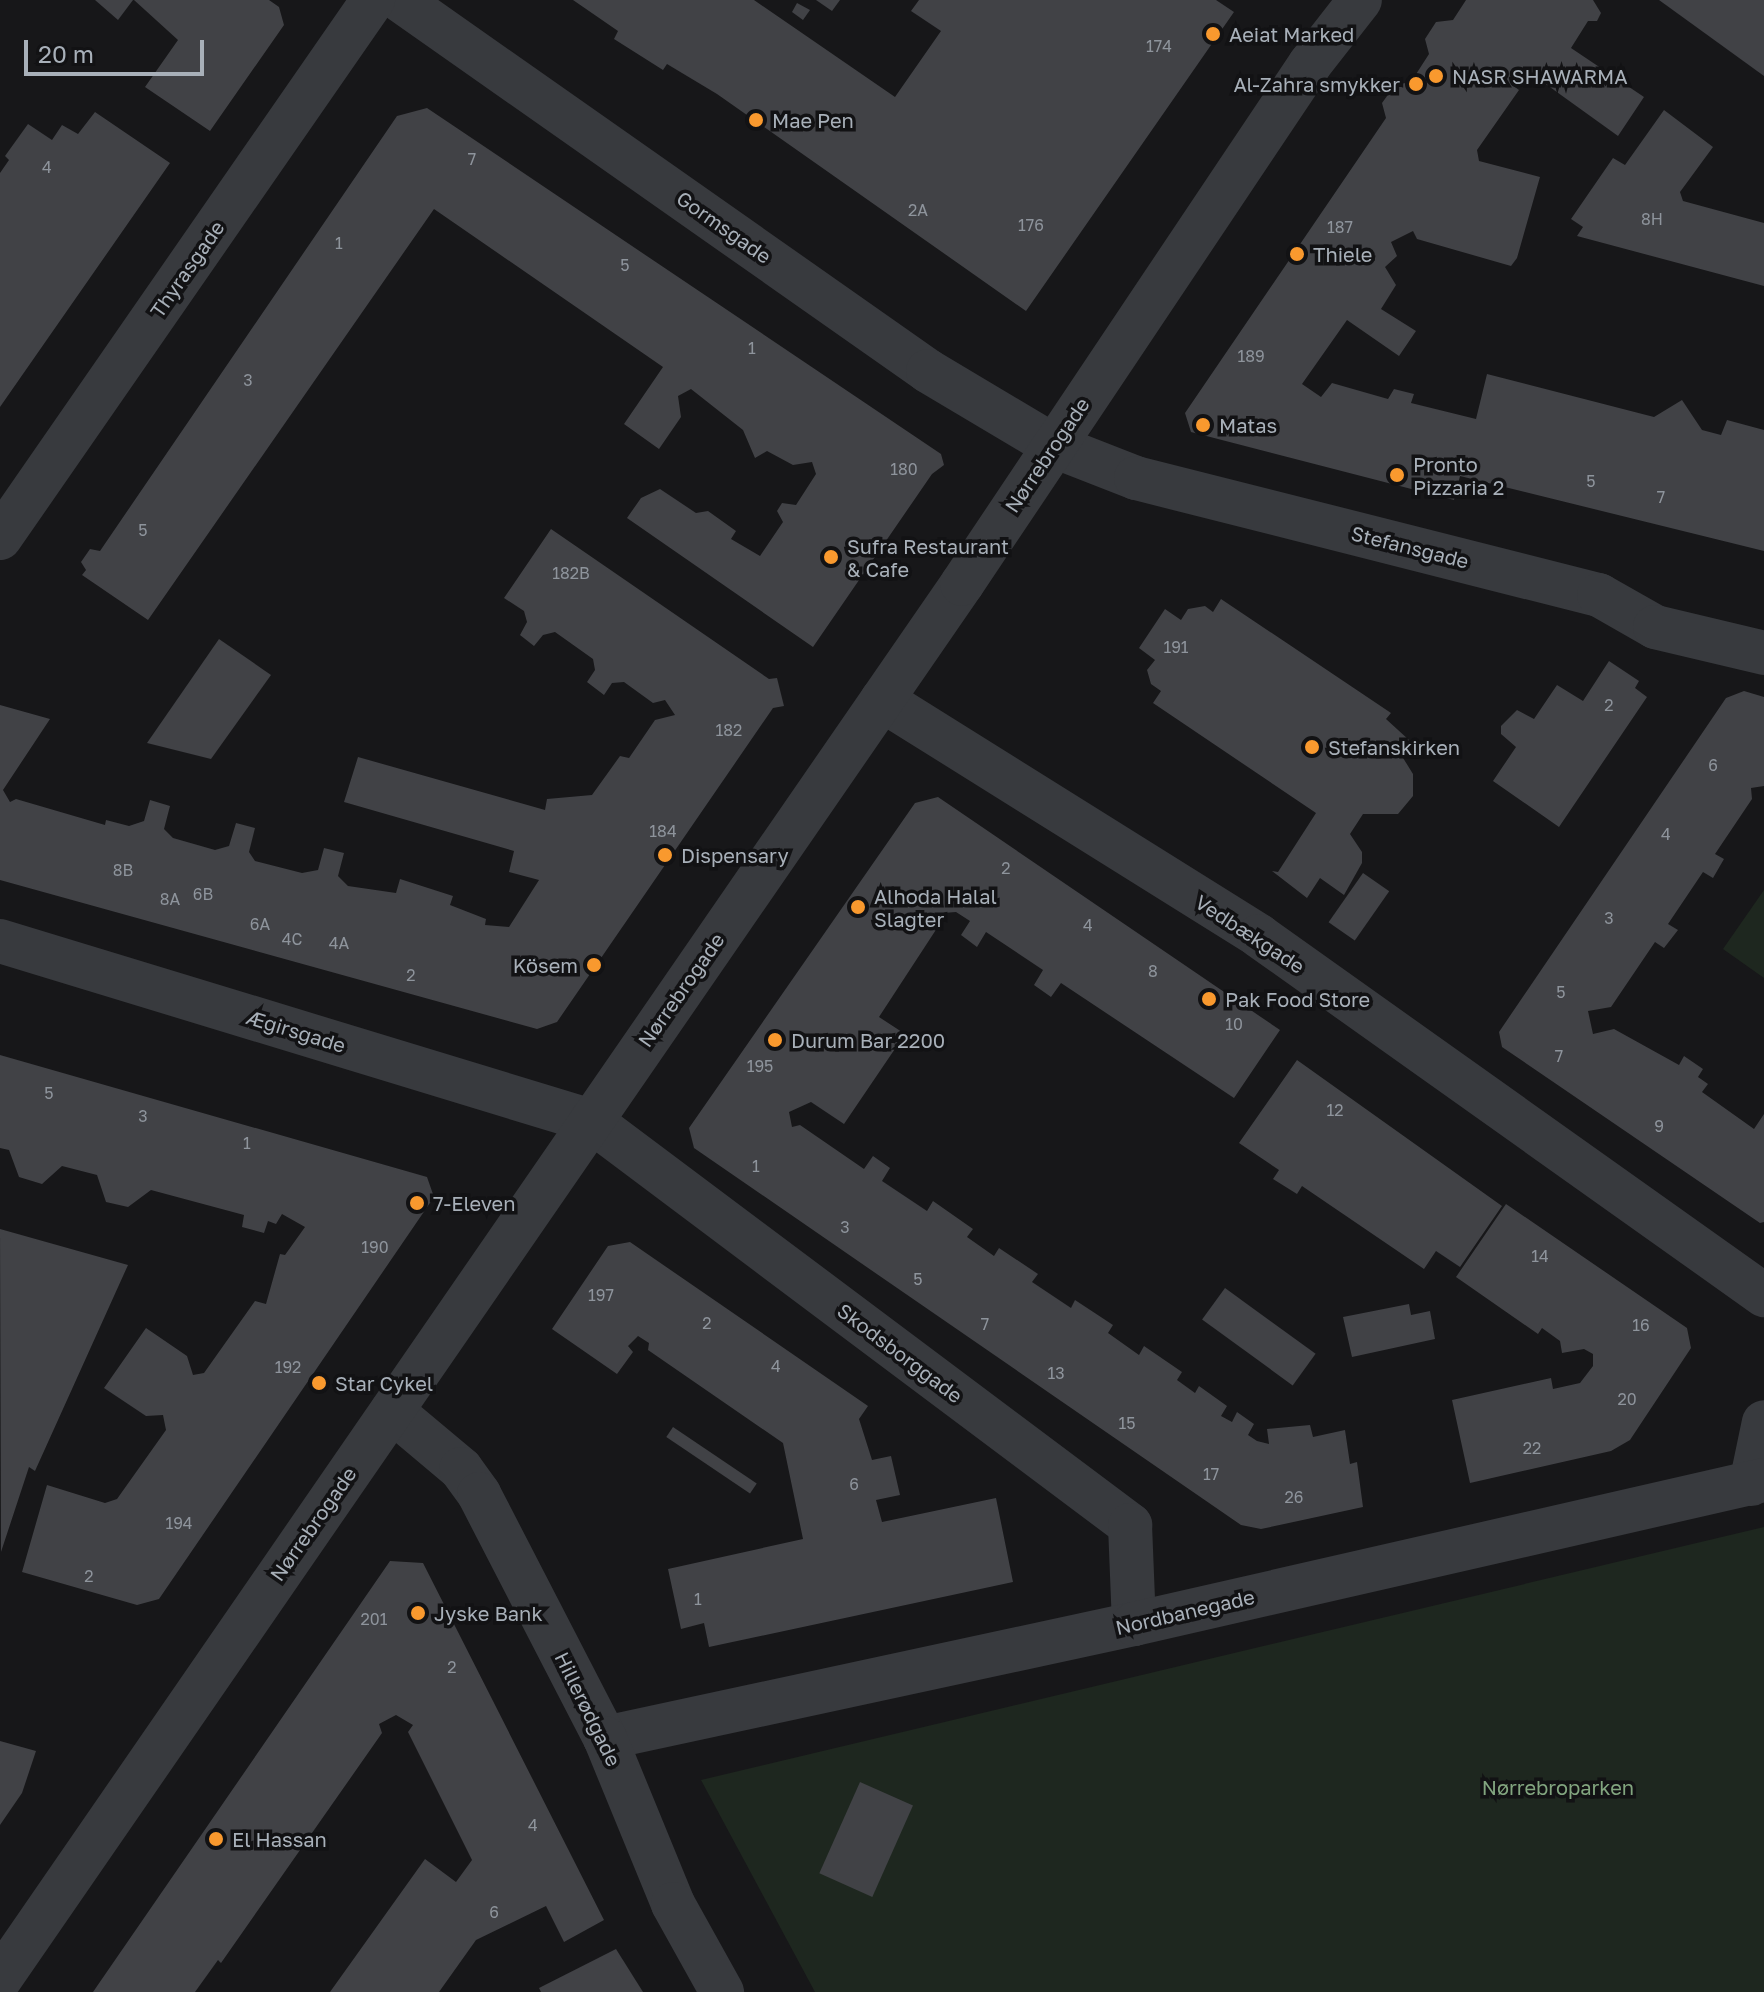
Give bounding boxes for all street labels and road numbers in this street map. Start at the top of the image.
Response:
street label: Gormsgade [672,186,776,268]
street label: Thyrasgade [145,216,229,322]
street label: Nørrebrogade [1000,393,1094,517]
street label: Stefansgade [1349,521,1471,573]
street label: Vedbækgade [1191,890,1309,978]
street label: Nørrebrogade [633,928,729,1052]
street label: Ægirsgade [244,1005,348,1057]
street label: Skodsborggade [833,1298,967,1408]
street label: Nørrebrogade [265,1462,361,1586]
street label: Nordbanegade [1113,1584,1257,1640]
street label: Hillerødgade [550,1648,626,1770]

